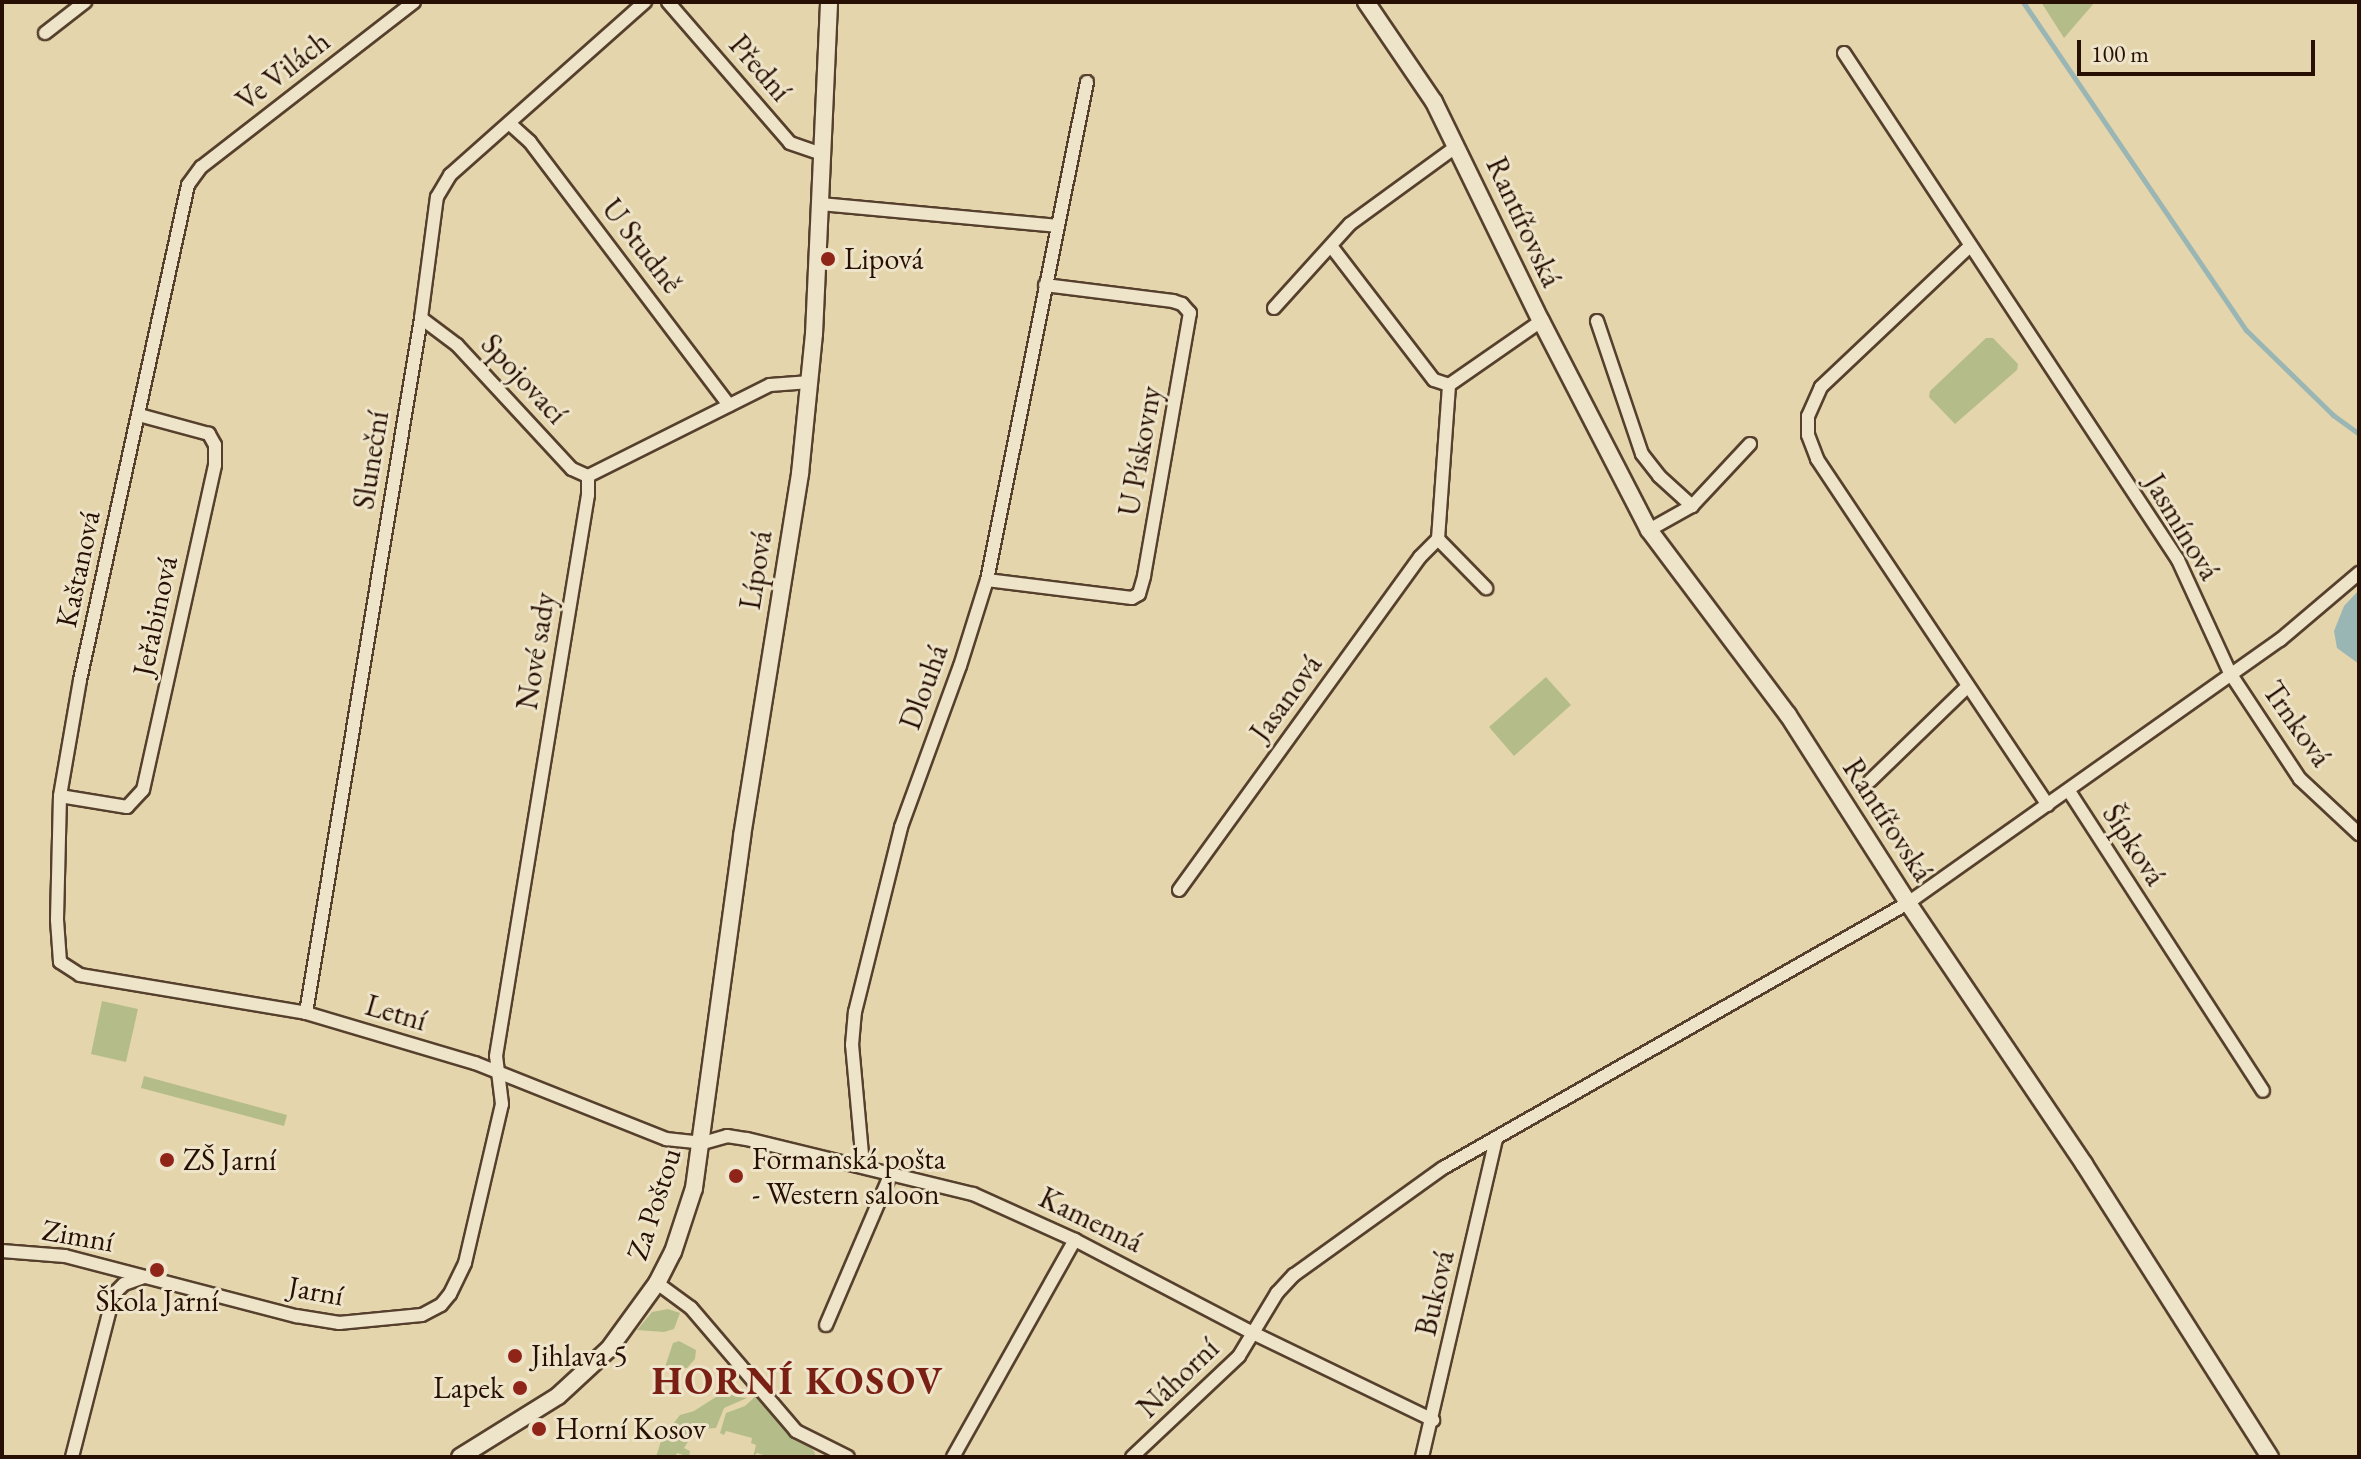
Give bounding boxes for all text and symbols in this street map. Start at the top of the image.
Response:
street label: Ve Vilách [229,23,337,119]
scale bar [2081,24,2319,74]
street label: Přední [721,27,799,109]
text: 100 m [2091,38,2149,69]
street label: Rantířovská [1478,151,1570,293]
street label: U Studně [594,192,690,300]
place label: Lipová [844,241,923,277]
marker: Lipová [819,250,837,268]
street label: Spojovací [473,327,575,431]
street label: U Pískovny [1111,383,1169,519]
street label: Sluneční [345,408,397,512]
street label: Jasmínová [2136,467,2228,587]
street label: Kaštanová [48,507,108,631]
street label: Lípová [732,528,780,612]
street label: Jeřabinová [125,553,185,679]
street label: Nové sady [509,590,563,712]
street label: Dlouhá [892,640,956,734]
street label: Jasanová [1242,647,1330,749]
street label: Trnková [2255,674,2339,774]
street label: Rantířovská [1835,752,1941,888]
street label: Šípková [2095,798,2173,892]
street label: Letní [361,987,431,1039]
place label: Formanská pošta - Western saloon [752,1141,946,1212]
place label: ZŠ Jarní [183,1142,276,1178]
street label: Za Poštou [619,1143,689,1265]
marker: ZŠ Jarní [158,1151,176,1169]
marker: Formanská pošta - Western saloon [727,1167,745,1185]
street label: Kamenná [1033,1179,1149,1261]
street label: Zimní [39,1212,117,1260]
street label: Buková [1408,1247,1462,1339]
marker: Škola Jarní [148,1261,166,1279]
street label: Jarní [286,1268,346,1314]
place label: Škola Jarní [96,1283,218,1319]
street label: Náhorní [1130,1331,1226,1425]
place label: Jihlava 5 [531,1338,628,1374]
marker: Jihlava 5 [506,1347,524,1365]
district label: HORNÍ KOSOV [652,1358,944,1404]
place label: Lapek [433,1370,504,1406]
marker: Lapek [511,1379,529,1397]
place label: Horní Kosov [555,1411,706,1447]
marker: Horní Kosov [530,1420,548,1438]

